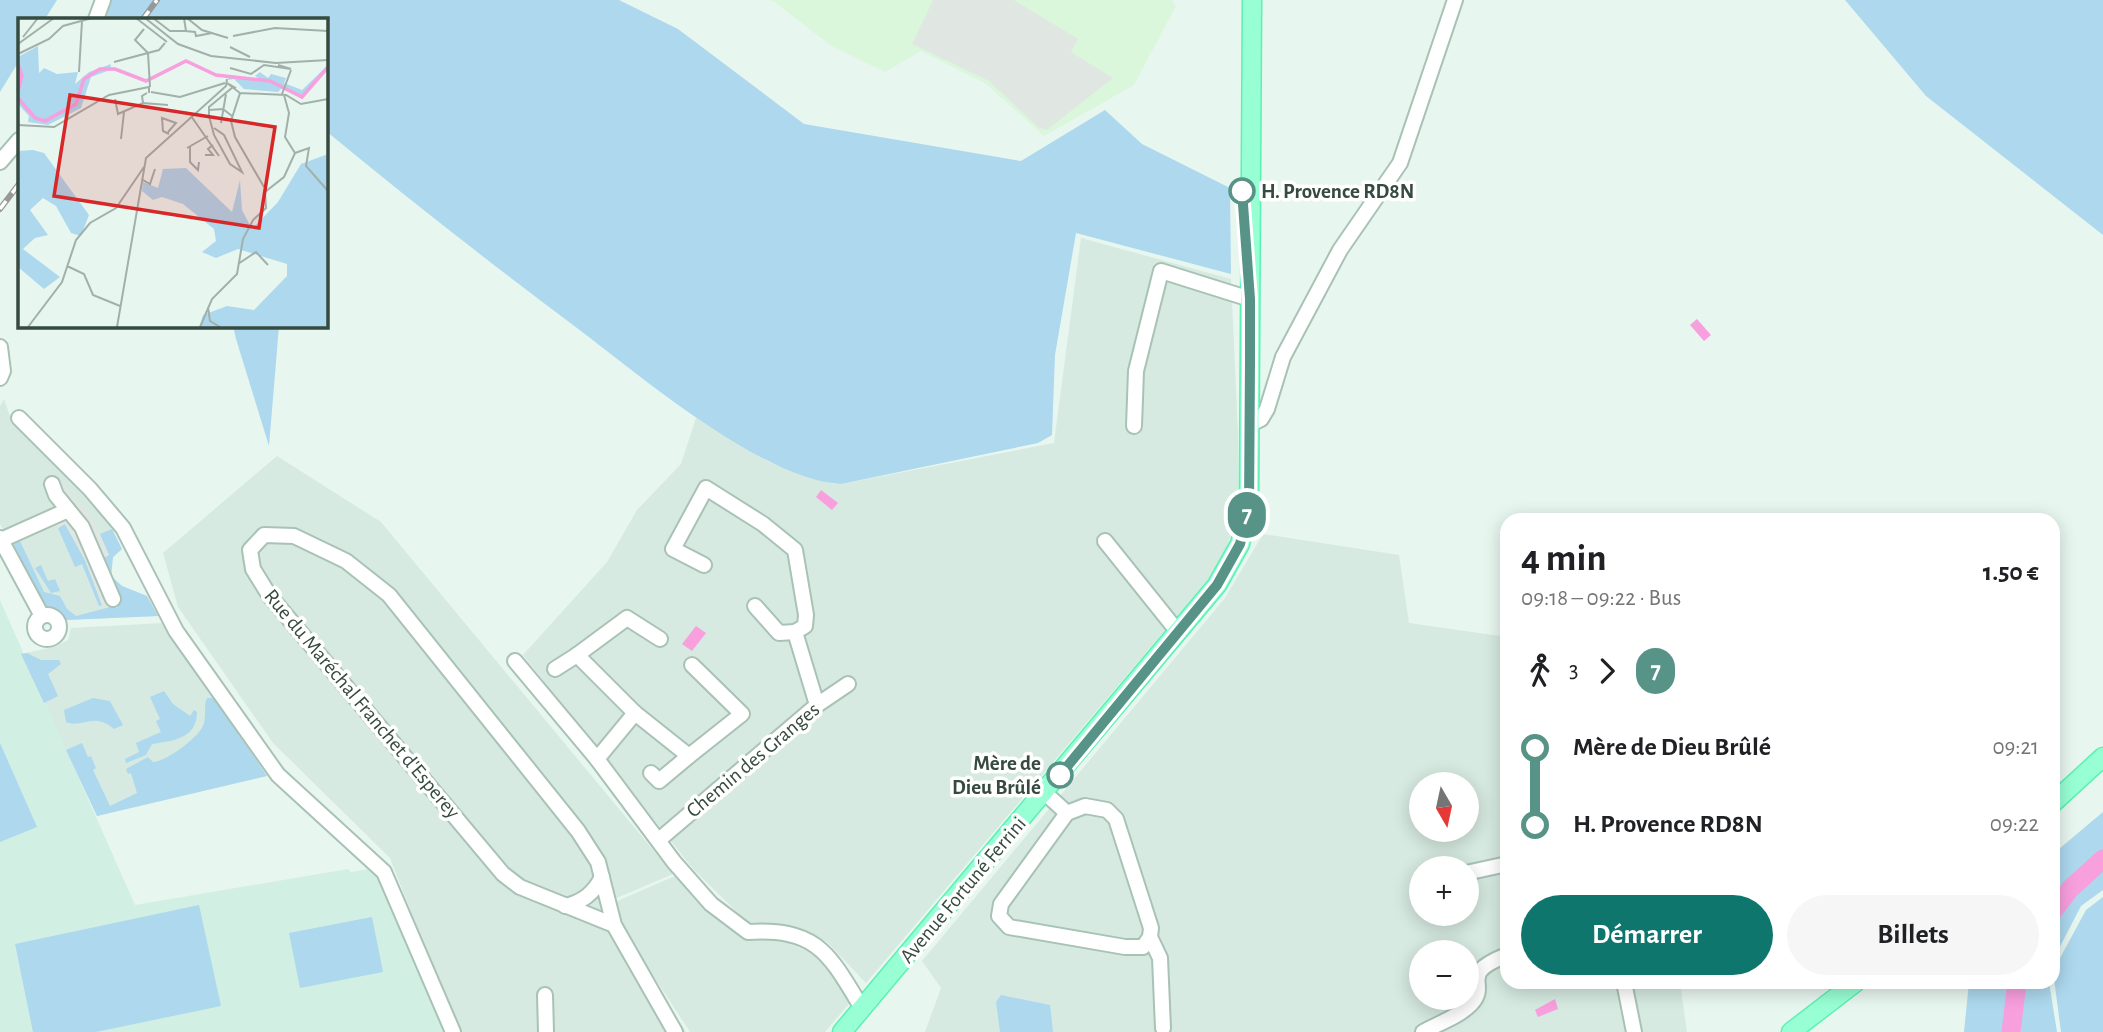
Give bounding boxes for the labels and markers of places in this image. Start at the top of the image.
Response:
marker: H. Provence RD8N [1229,178,1255,204]
place label: H. Provence RD8N [1261,181,1414,202]
place label: Mère de Dieu Brûlé [952,753,1041,798]
marker: Mère de Dieu Brûlé [1047,762,1073,788]

